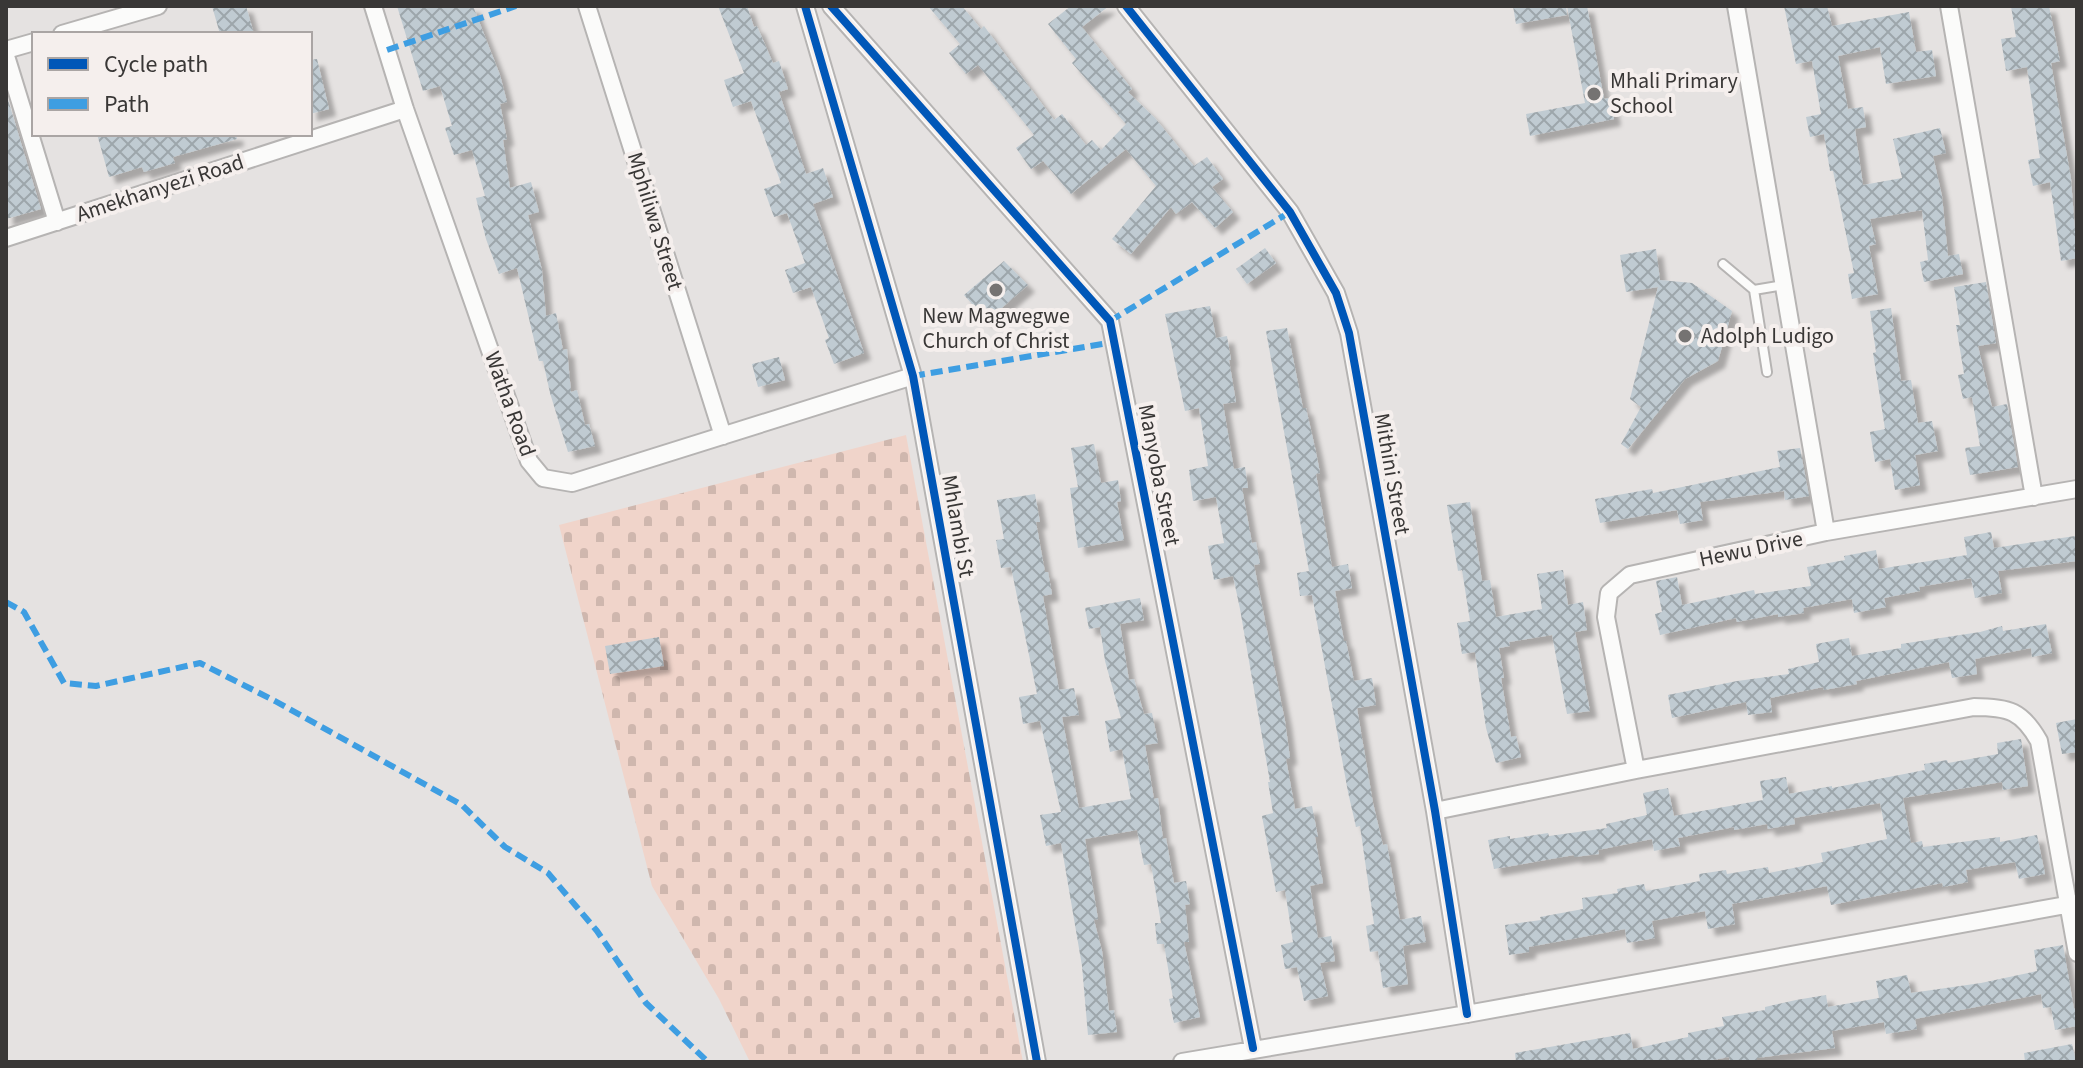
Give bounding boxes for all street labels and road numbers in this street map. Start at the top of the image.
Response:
street label: Amekhanyezi Road [72,146,248,230]
street label: Mphiliwa Street [619,148,691,295]
street label: Watha Road [476,347,544,461]
street label: Manyoba Street [1130,401,1189,549]
street label: Mithini Street [1366,411,1419,538]
street label: Mhlambi St [933,472,983,580]
street label: Hewu Drive [1696,522,1806,576]

